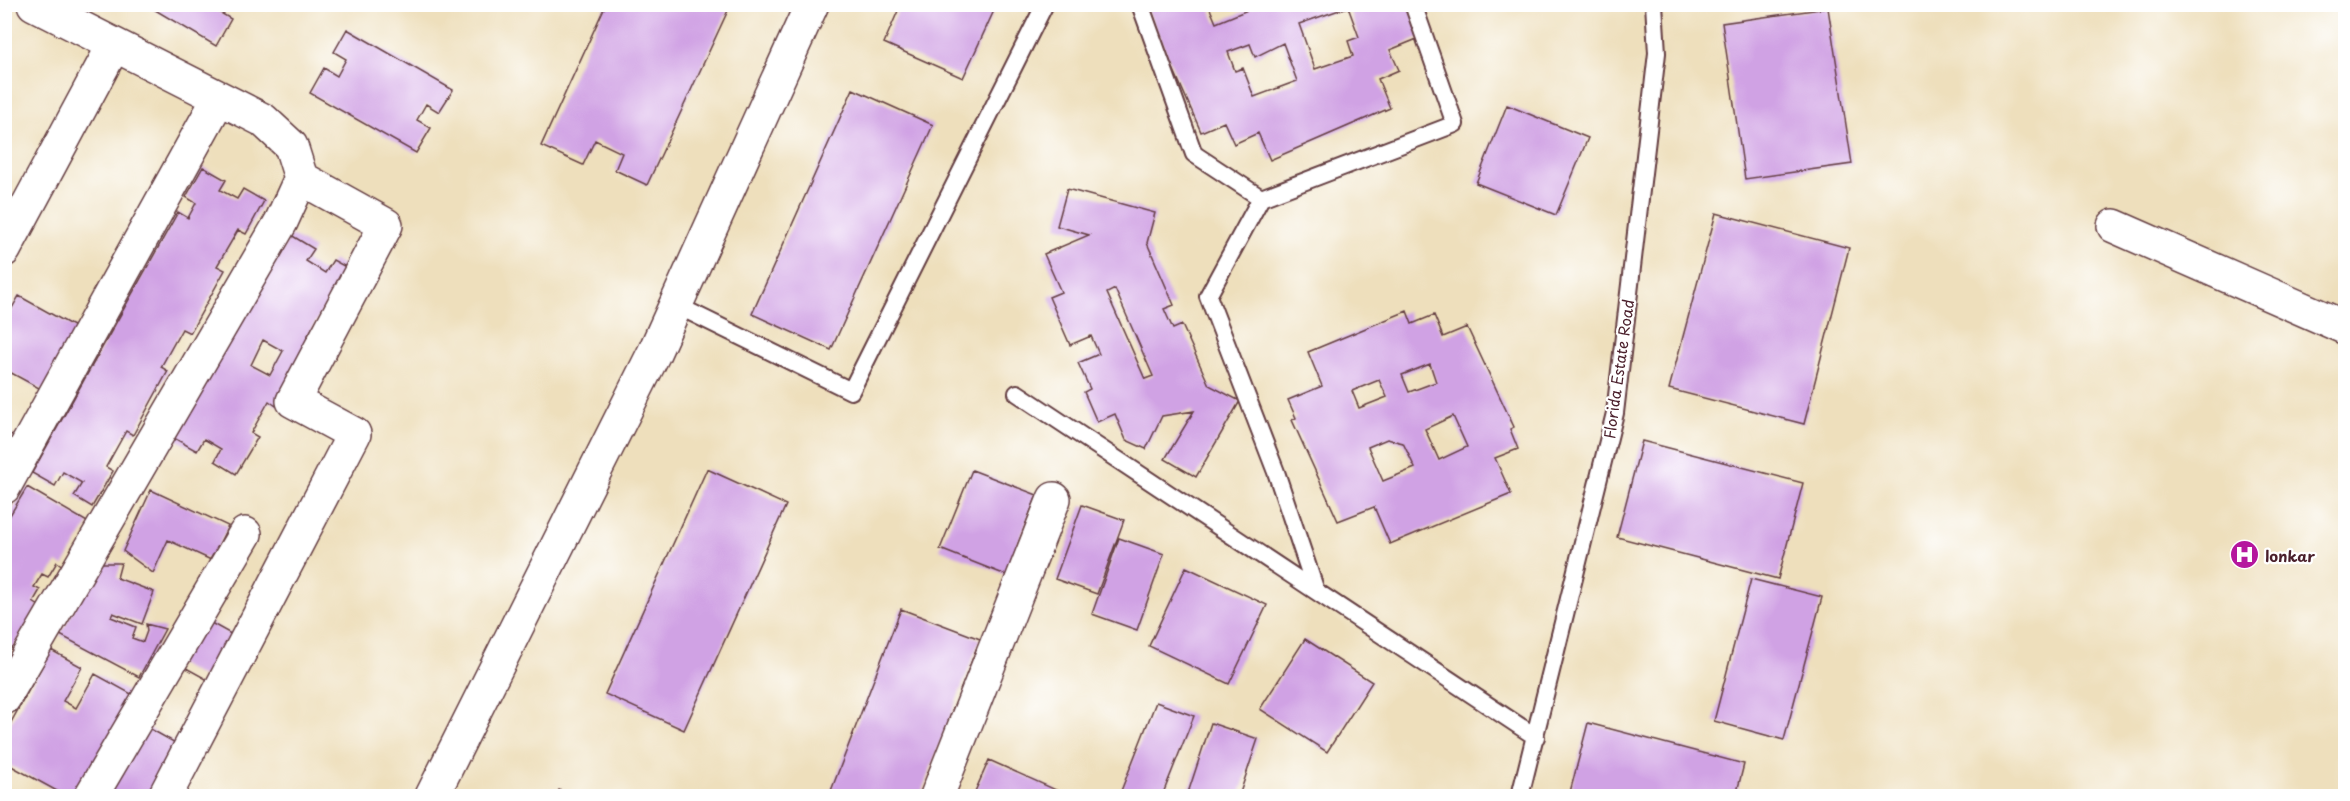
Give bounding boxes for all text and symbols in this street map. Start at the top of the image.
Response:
street label: Florida Estate Road [1597,298,1639,440]
hospital icon: lonkar [2228,539,2260,571]
place label: lonkar [2265,544,2315,567]

